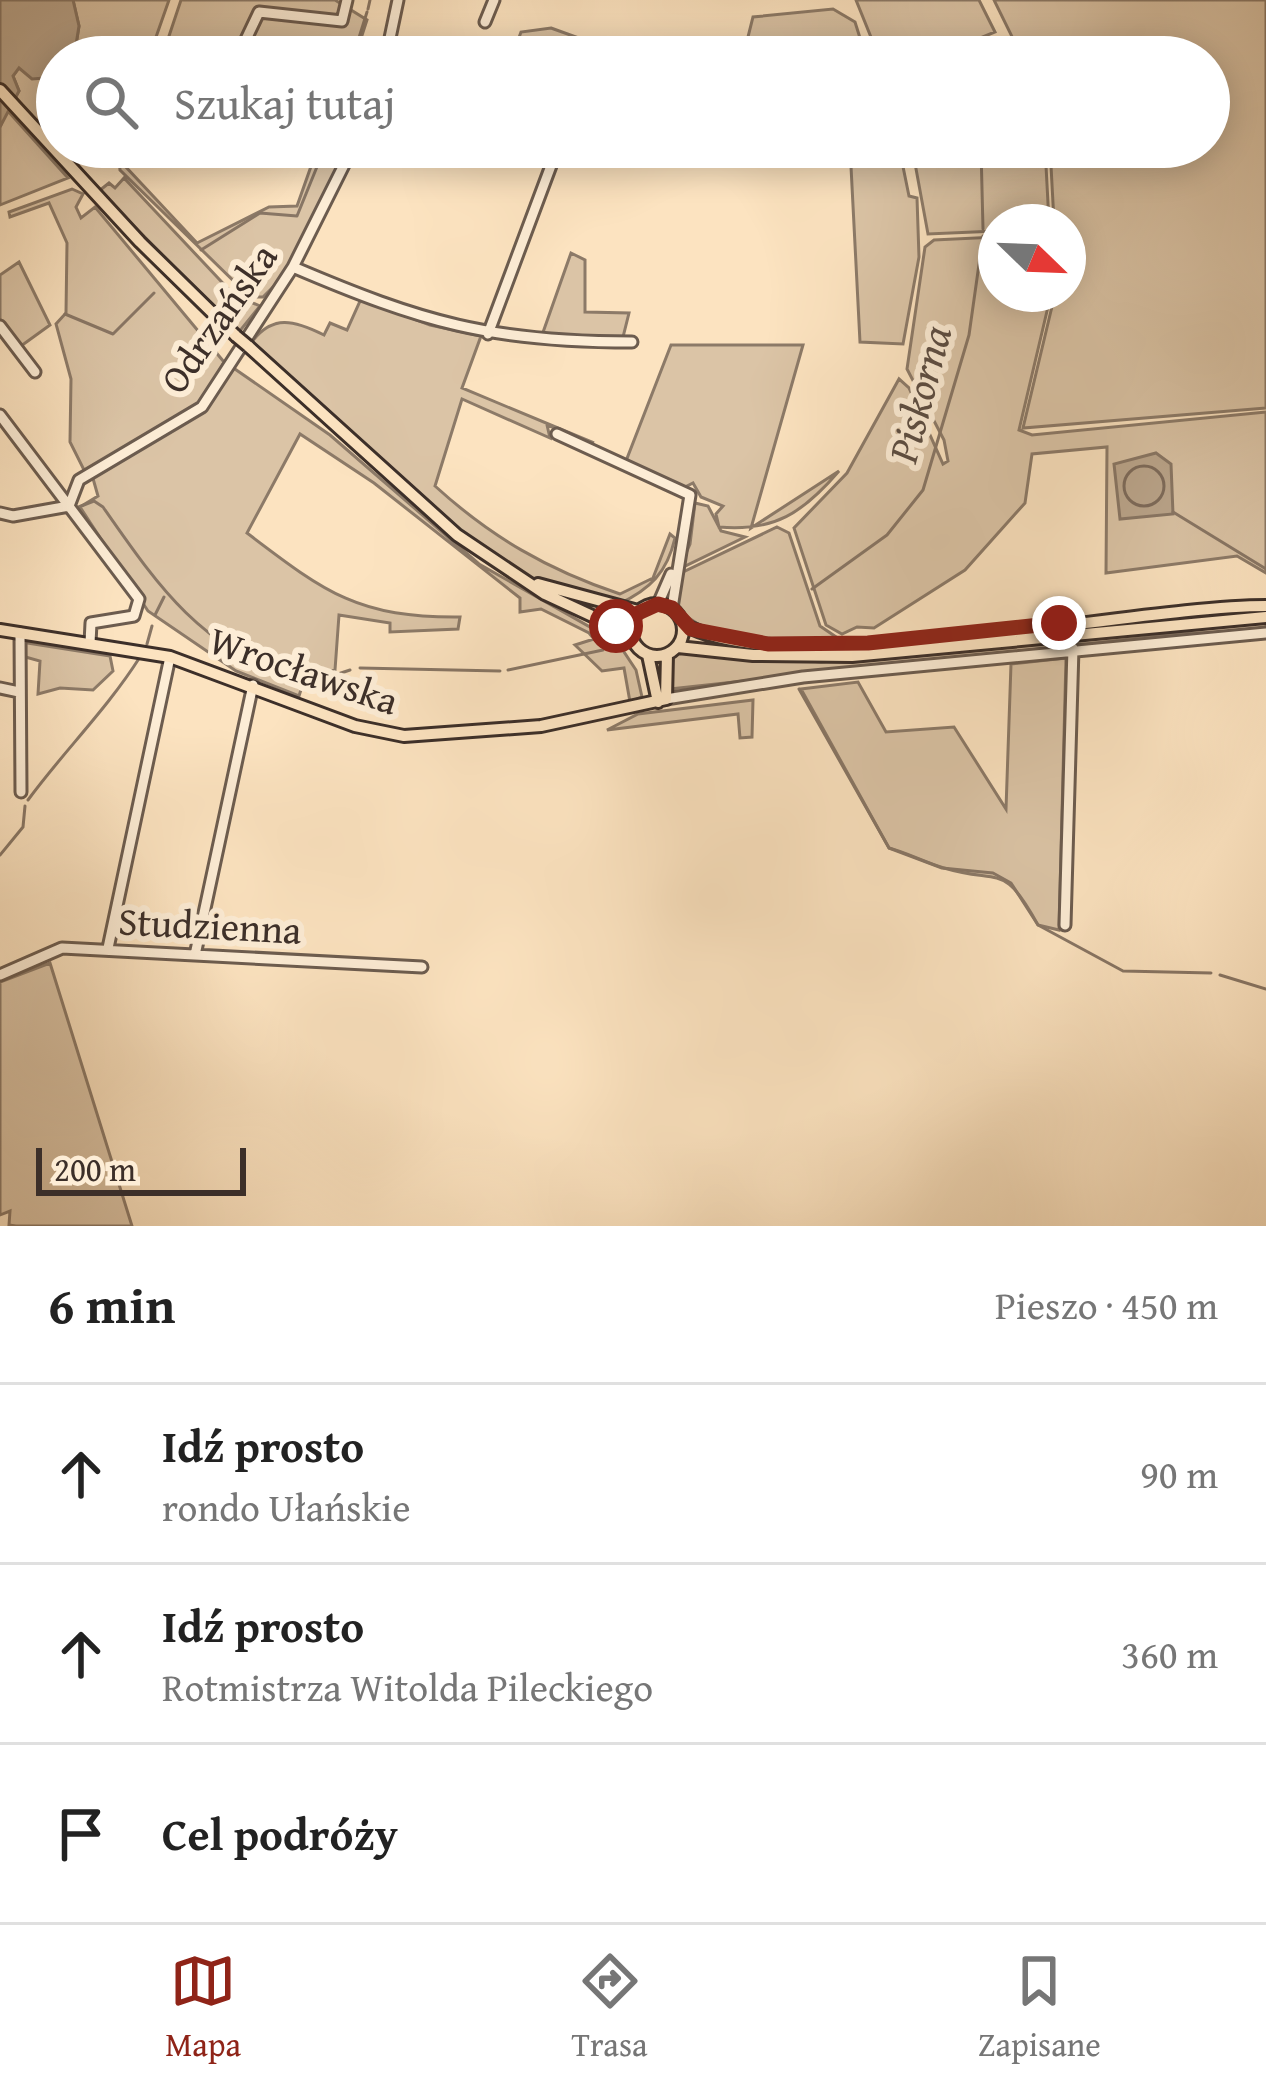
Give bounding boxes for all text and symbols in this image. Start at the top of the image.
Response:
search box [36,36,1230,168]
icon: search [78,69,144,135]
text: Szukaj tutaj [174,70,396,135]
north arrow [978,204,1086,312]
street label: Odrzańska [145,231,290,404]
water label: Piskorna [871,318,966,470]
route end [1032,596,1086,650]
route start [589,599,643,653]
street label: Wrocławska [202,611,407,729]
street label: Studzienna [117,891,304,958]
scale bar [36,1142,246,1195]
text: 200 m [54,1145,136,1193]
text: 6 min [48,1267,175,1342]
text: Pieszo · 450 m [995,1276,1218,1333]
text: Idź prosto [162,1413,364,1478]
icon: ahead [48,1441,114,1507]
text: 90 m [1140,1445,1218,1502]
text: rondo Ułańskie [162,1478,411,1535]
text: Idź prosto [162,1593,364,1658]
icon: ahead [48,1621,114,1687]
text: 360 m [1121,1625,1218,1682]
text: Rotmistrza Witolda Pileckiego [162,1658,653,1715]
icon: arrive [48,1801,114,1867]
text: Cel podróży [162,1801,398,1866]
tab: Mapa [165,1948,241,2068]
tab: Trasa [572,1948,648,2068]
tab: Zapisane [978,1948,1101,2068]

